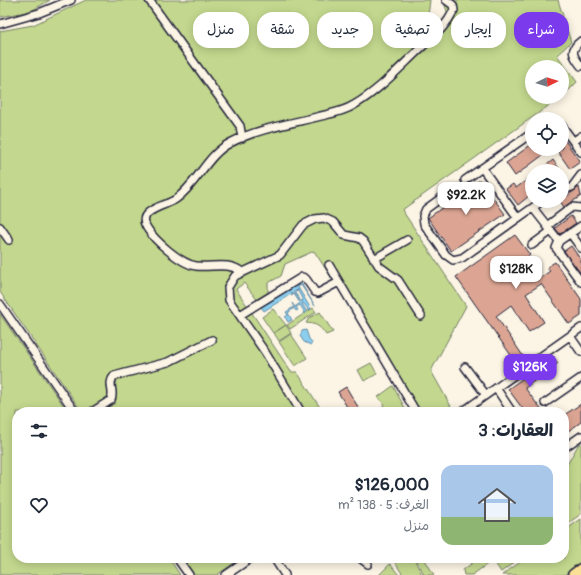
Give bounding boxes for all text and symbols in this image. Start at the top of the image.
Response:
chip: منزل [193,12,249,48]
chip: شقة [257,12,309,48]
chip: جديد [317,12,373,48]
chip: تصفية [381,12,443,48]
chip: إيجار [451,12,506,48]
chip: شراء [514,12,569,48]
north arrow [525,60,569,104]
map controls [525,60,569,208]
button: locate [525,112,569,156]
button: layers [525,164,569,208]
pin: $92.2K [433,182,499,216]
text: $92.2K [447,187,485,203]
pin: $128K [488,256,544,290]
text: $128K [499,261,533,277]
pin: $126K [502,354,558,388]
text: $126K [513,359,547,375]
icon: filters [28,420,50,442]
text: العقارات: 3 [478,420,553,441]
text: $126,000 [355,474,429,495]
icon: home [473,481,521,529]
icon: heart [28,494,50,516]
text: الغرف: 5 · 138 m² [338,497,429,513]
text: منزل [403,518,429,534]

